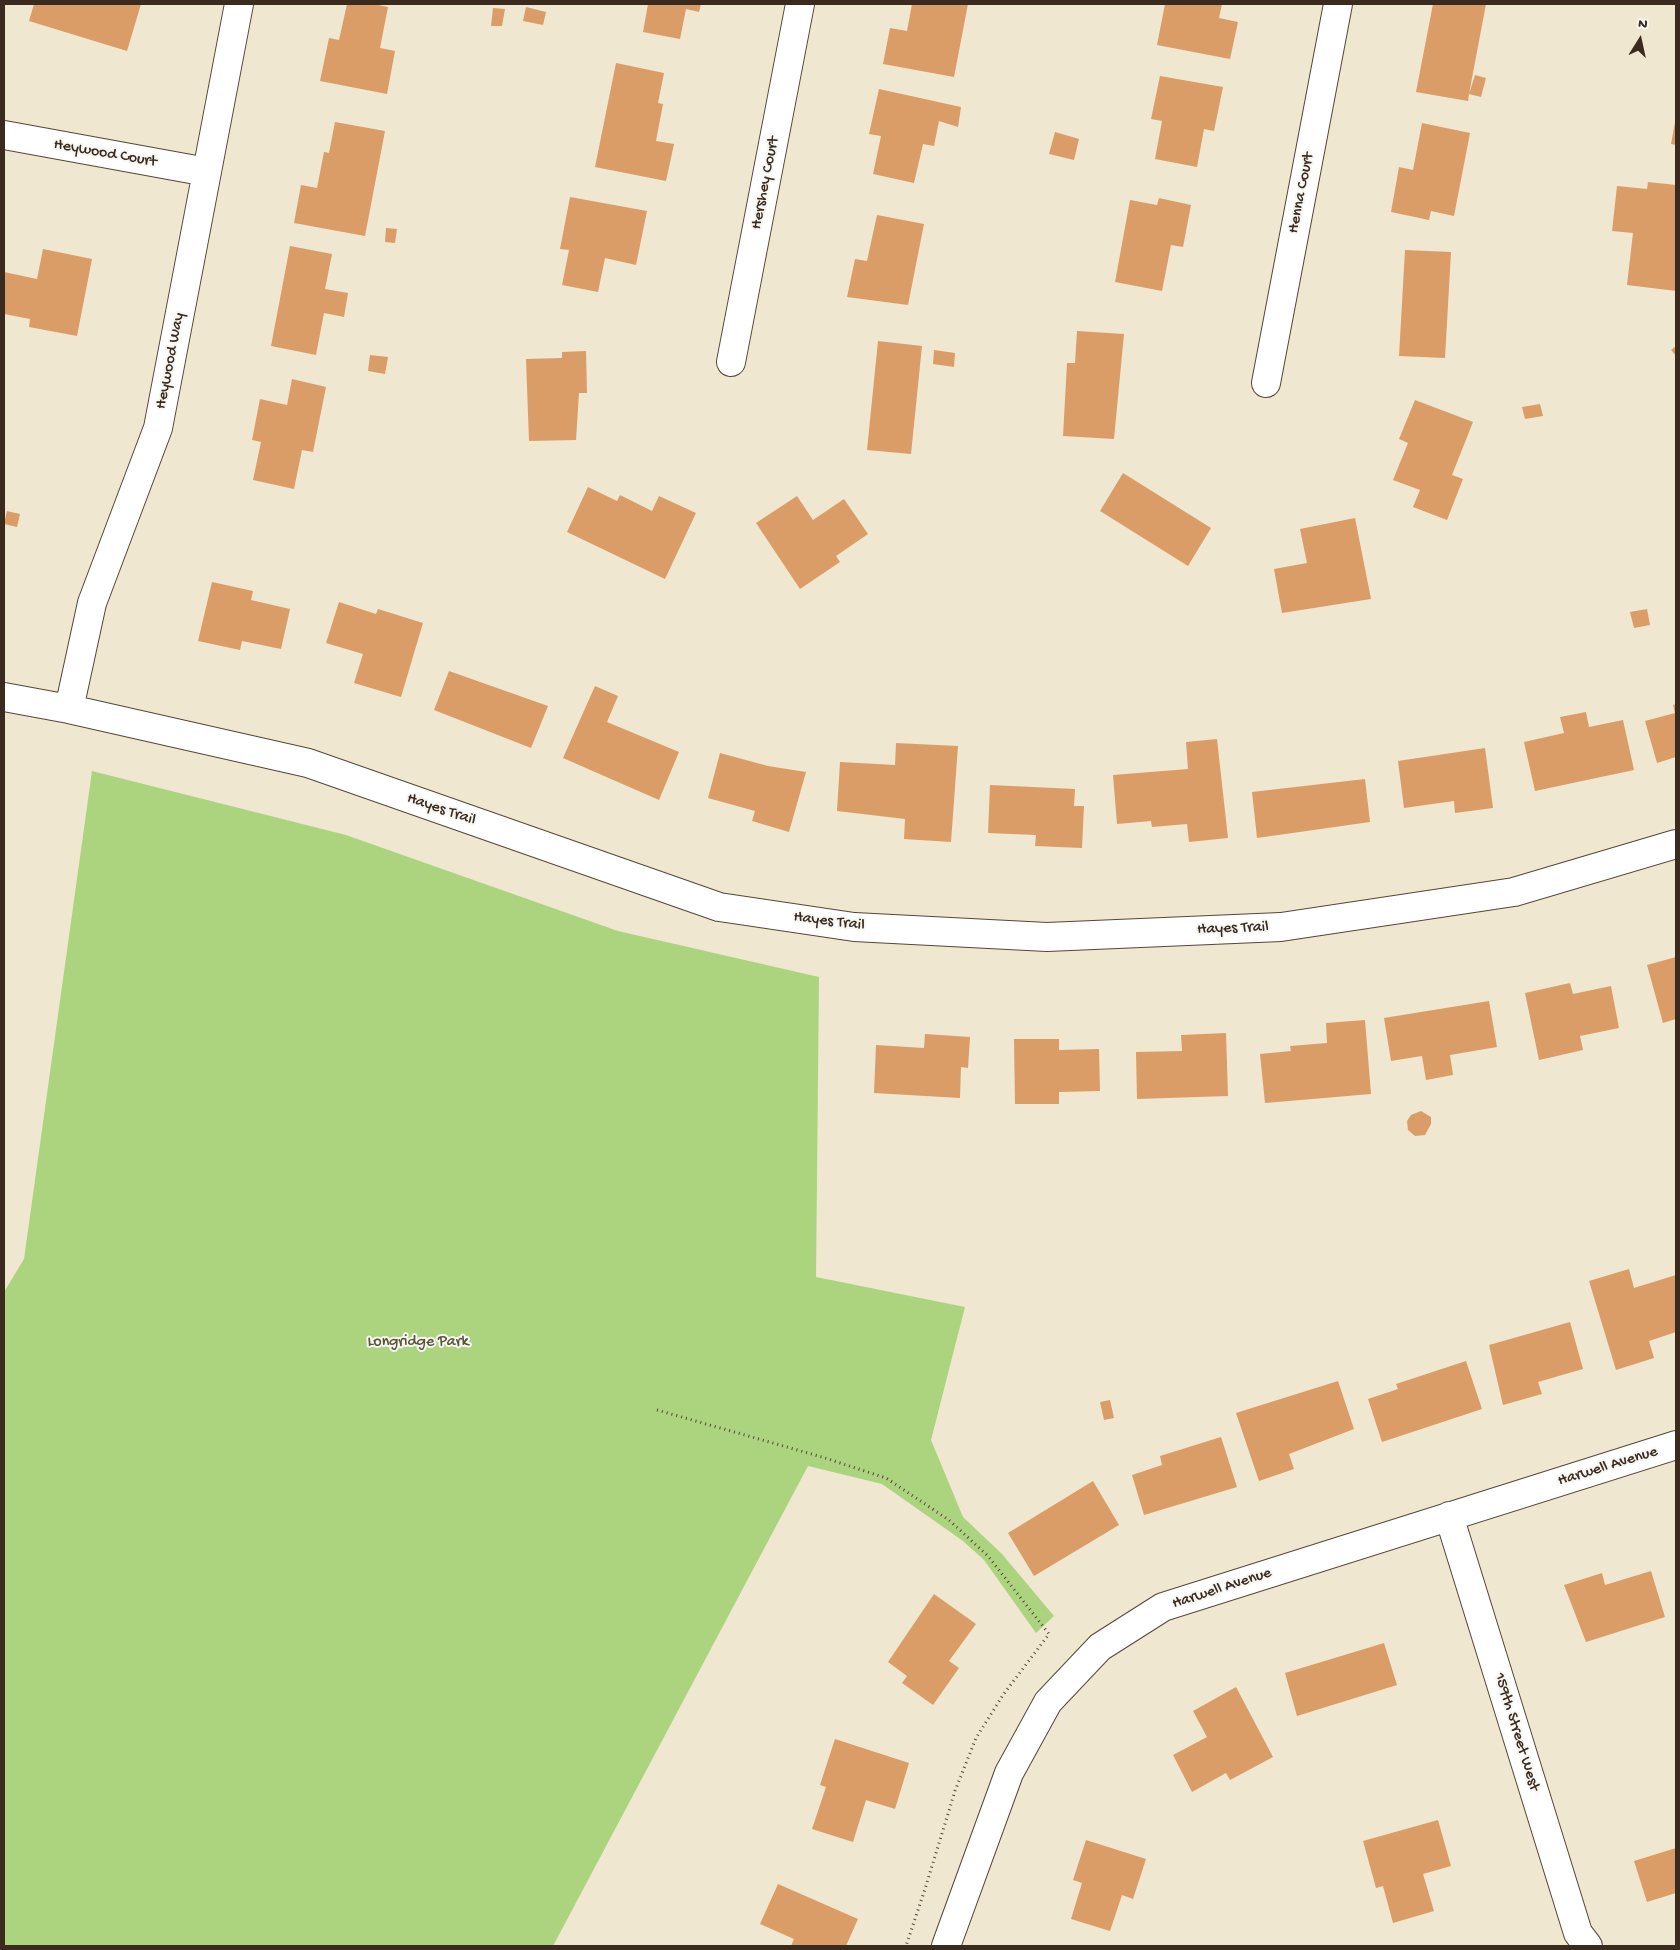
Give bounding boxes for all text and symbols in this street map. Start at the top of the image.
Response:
north arrow [1615,15,1665,65]
text: N [1637,16,1649,34]
street label: Hershey Court [748,135,784,231]
street label: Heywood Court [52,136,158,172]
street label: Henna Court [1285,151,1319,235]
street label: Heywood Way [152,311,190,411]
street label: Hayes Trail [404,789,478,831]
street label: Hayes Trail [792,908,866,936]
street label: Hayes Trail [1197,918,1269,940]
park label: Longridge Park [367,1333,469,1353]
street label: Harwell Avenue [1556,1443,1660,1491]
street label: Harwell Avenue [1170,1564,1274,1614]
street label: 159th Street West [1489,1671,1543,1793]

